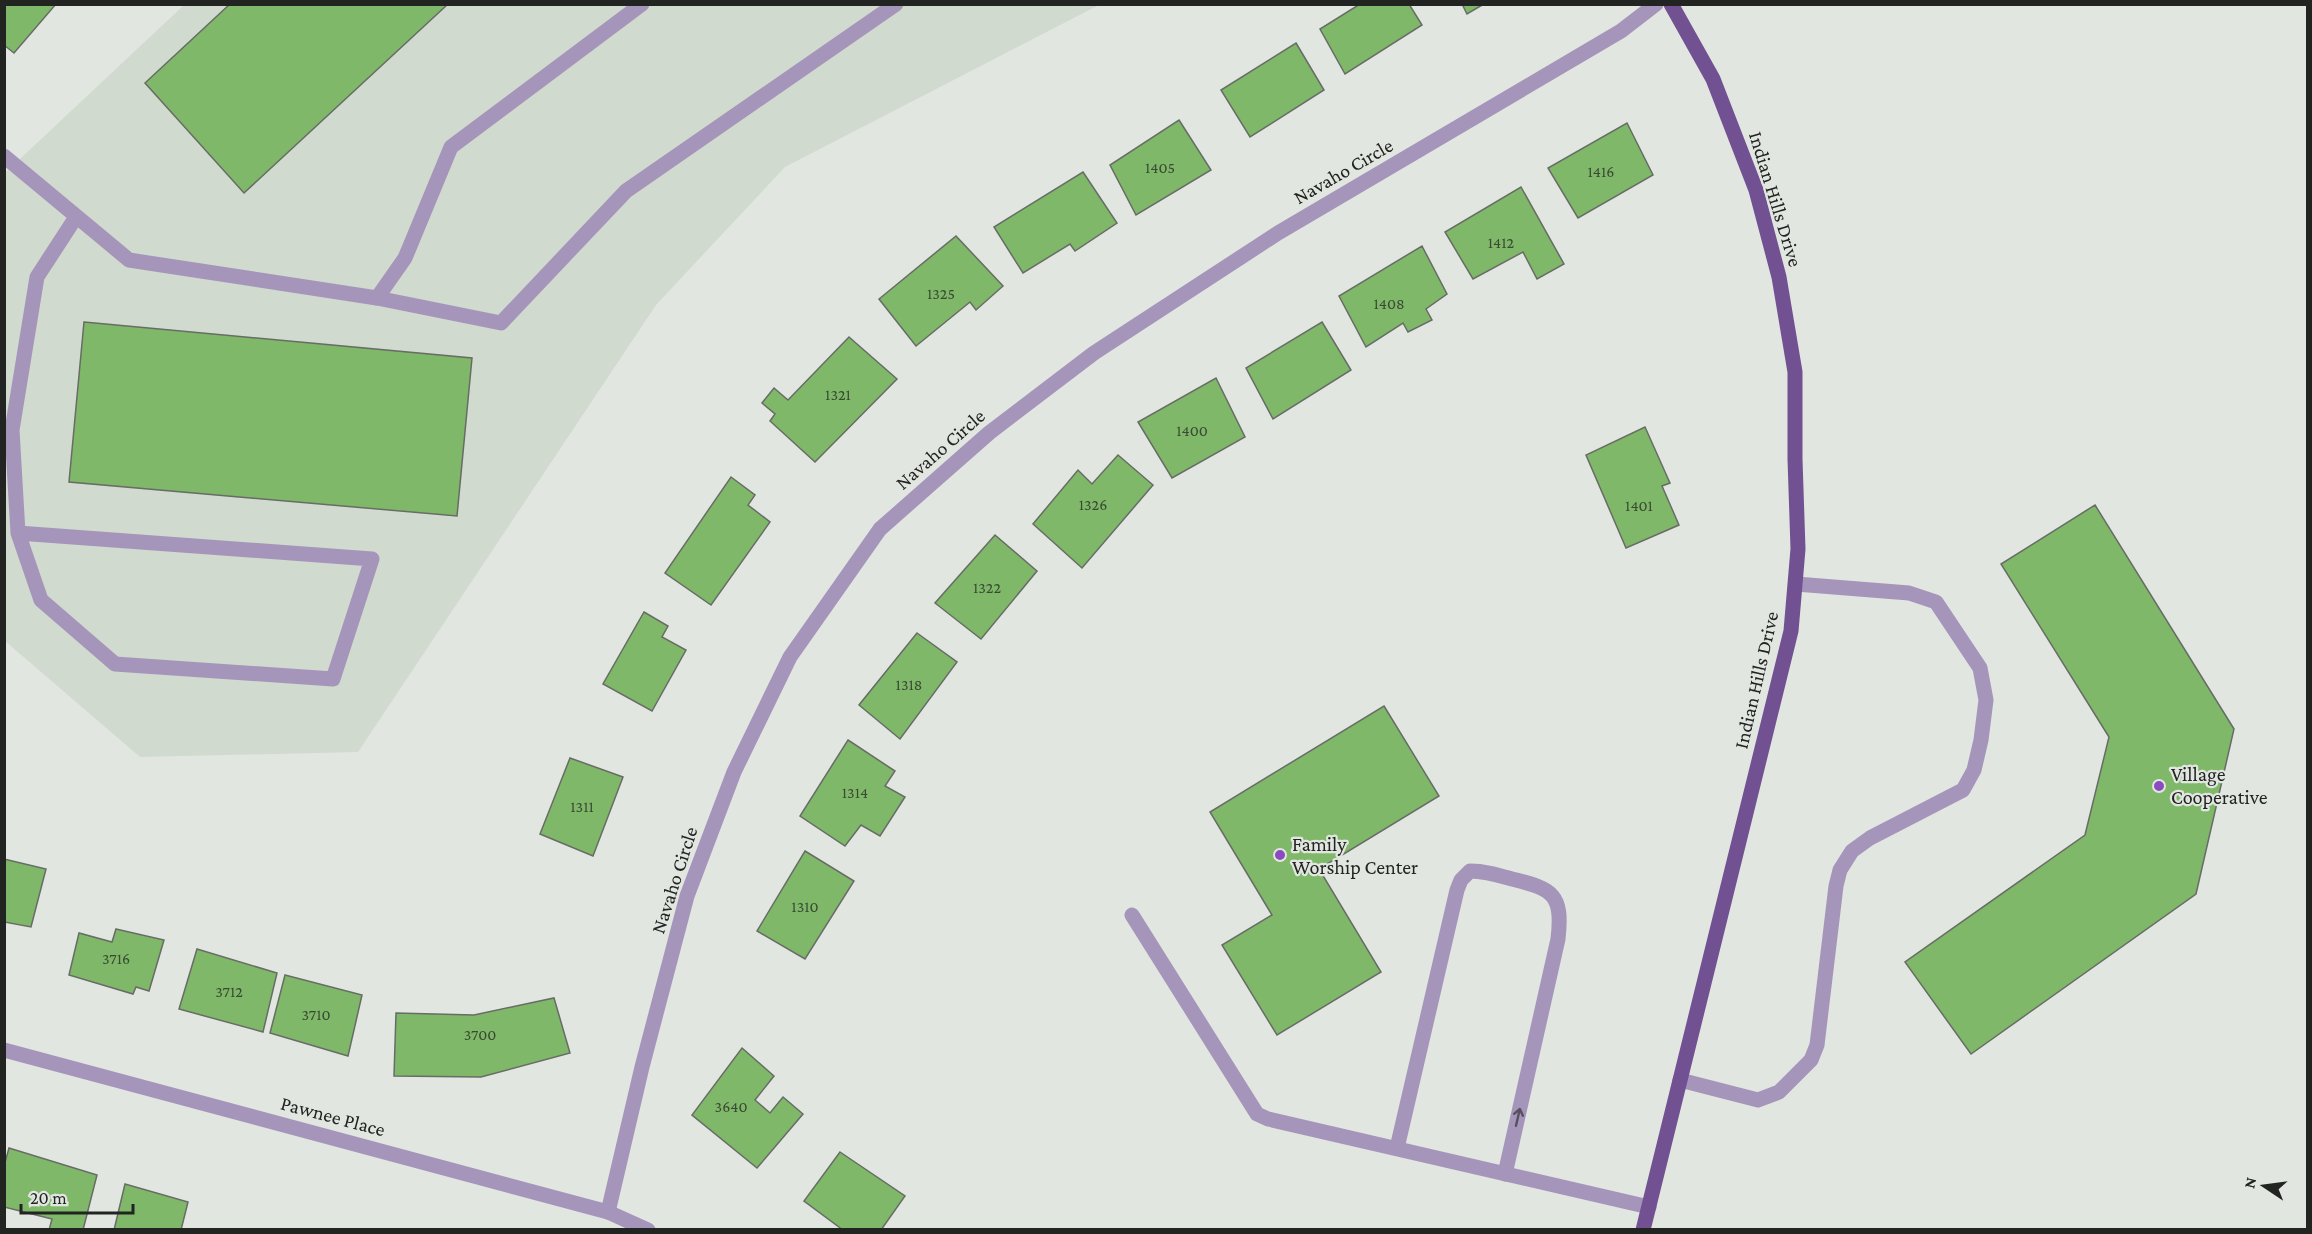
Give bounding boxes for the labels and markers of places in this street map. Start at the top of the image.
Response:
place label: Village Cooperative [2171,763,2268,809]
marker: Village Cooperative [2152,779,2166,793]
place label: Family Worship Center [1292,833,1418,879]
marker: Family Worship Center [1273,848,1287,862]

